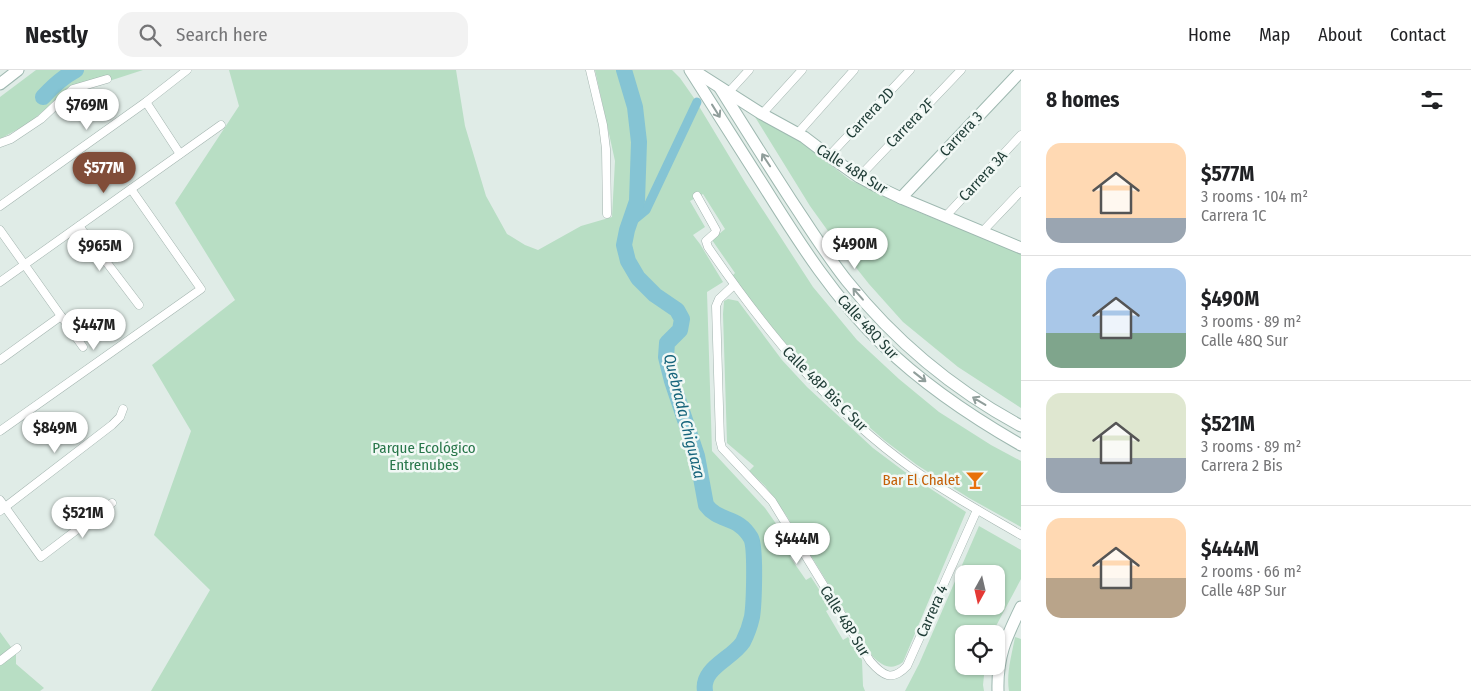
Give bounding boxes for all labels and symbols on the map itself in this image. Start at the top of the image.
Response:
street label: Carrera 2D [842,84,898,142]
pin: $769M [52,88,122,131]
street label: Carrera 2F [882,94,938,151]
one-way arrow [711,104,721,118]
street label: Carrera 3 [936,108,986,160]
street label: Calle 48R Sur [813,140,892,198]
street label: Carrera 3A [955,147,1011,205]
pin: $577M [69,152,139,194]
one-way arrow [760,154,770,168]
pin: $490M [820,228,890,270]
pin: $965M [65,230,135,272]
one-way arrow [852,287,864,300]
street label: Calle 48Q Sur [834,291,903,364]
pin: $447M [59,308,129,351]
street label: Calle 48P Bis C Sur [779,343,872,436]
water label: Quebrada Chiguaza [660,352,709,480]
one-way arrow [913,372,926,383]
one-way arrow [973,396,987,406]
pin: $849M [20,412,90,454]
park label: Parque Ecológico Entrenubes [372,439,476,474]
bar icon: Bar El Chalet [964,469,986,491]
place label: Bar El Chalet [882,471,960,489]
pin: $521M [48,496,118,539]
pin: $444M [762,522,832,565]
north arrow [955,565,1005,615]
street label: Calle 48P Sur [816,582,874,660]
street label: Carrera 4 [913,582,951,640]

